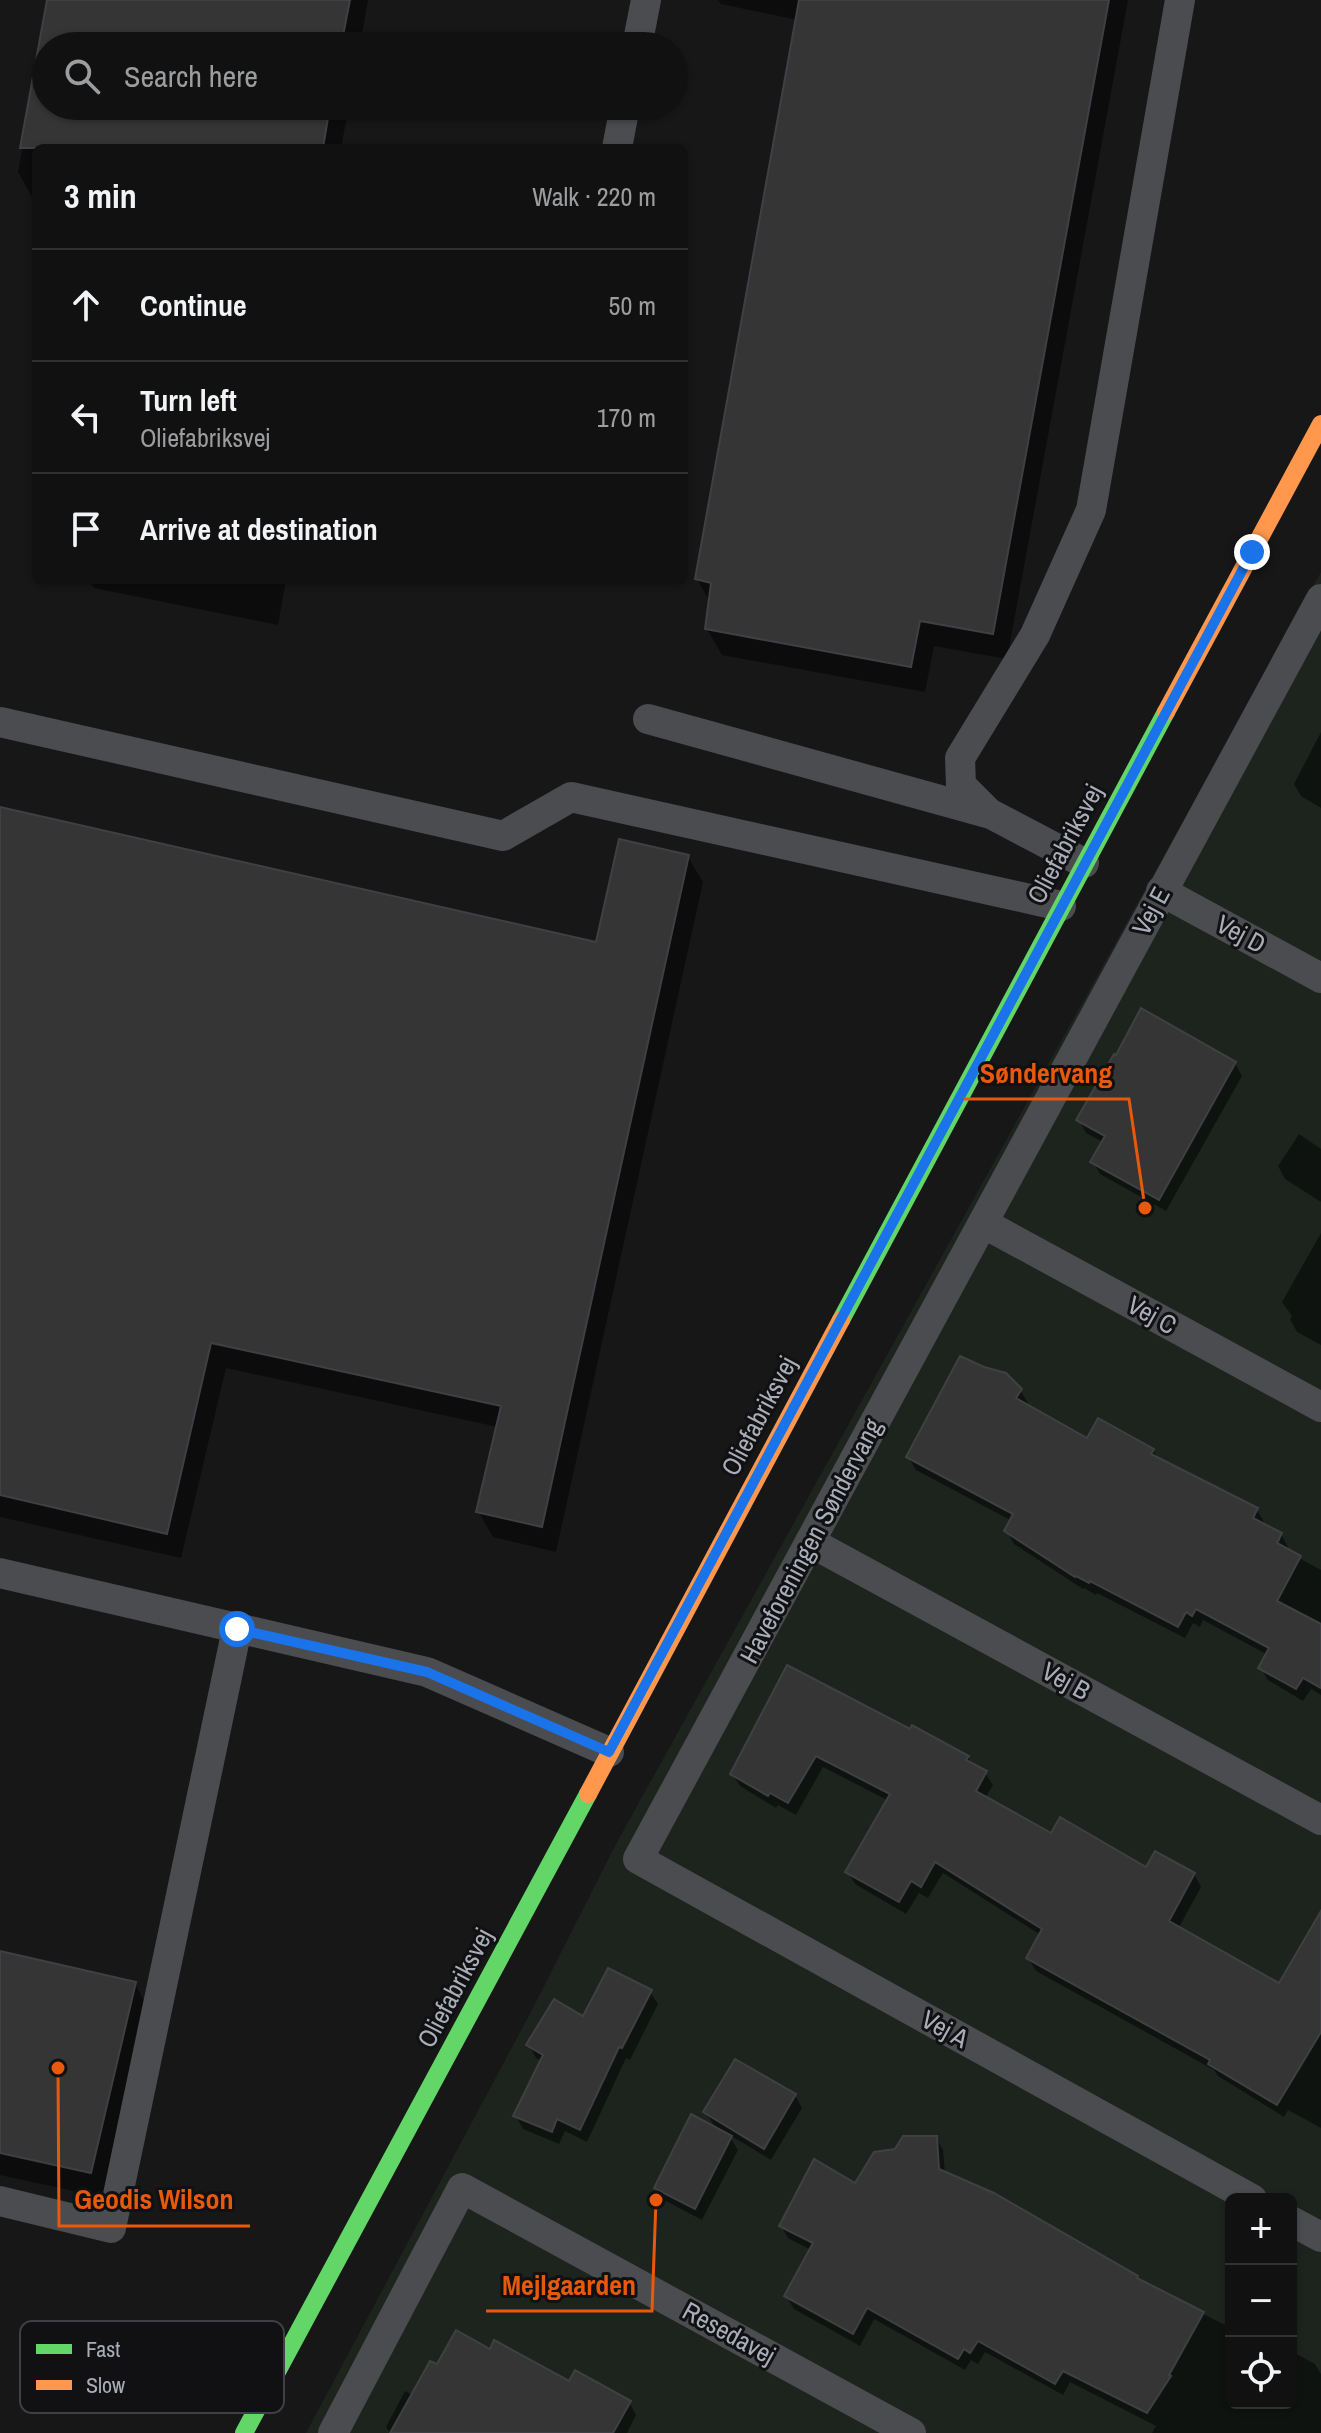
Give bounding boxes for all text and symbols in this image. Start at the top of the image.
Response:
search box [32,32,688,120]
icon: search [60,54,104,98]
text: Search here [124,56,258,96]
text: 3 min [64,173,137,219]
text: Walk · 220 m [532,179,656,214]
icon: ahead [64,283,108,327]
text: Continue [140,285,247,325]
text: 50 m [609,288,656,323]
text: Turn left [140,380,237,420]
icon: left [64,395,108,439]
text: 170 m [597,400,656,435]
text: Oliefabriksvej [140,420,270,455]
icon: arrive [64,507,108,551]
text: Arrive at destination [140,509,378,549]
route end [1234,534,1270,570]
street label: Oliefabriksvej [1019,778,1111,910]
street label: Vej E [1123,881,1178,941]
street label: Vej D [1211,906,1272,961]
callout: Søndervang [964,1047,1129,1099]
text: Søndervang [980,1054,1112,1092]
street label: Vej C [1121,1287,1183,1342]
street label: Oliefabriksvej [713,1350,805,1482]
street label: Haveforeningen Søndervang [731,1412,890,1669]
route start [219,1611,255,1647]
street label: Vej B [1036,1653,1097,1708]
street label: Oliefabriksvej [409,1922,501,2054]
street label: Vej A [915,2001,976,2056]
callout: Geodis Wilson [59,2174,250,2226]
text: Geodis Wilson [74,2180,234,2218]
map controls [1225,2193,1297,2409]
button: + [1225,2193,1297,2265]
callout: Mejlgaarden [486,2259,652,2311]
button: − [1225,2265,1297,2337]
text: Mejlgaarden [502,2266,636,2304]
street label: Resedavej [677,2293,782,2372]
legend [20,2321,284,2413]
text: Fast [86,2334,120,2364]
button: locate [1225,2337,1297,2409]
text: Slow [86,2370,125,2400]

